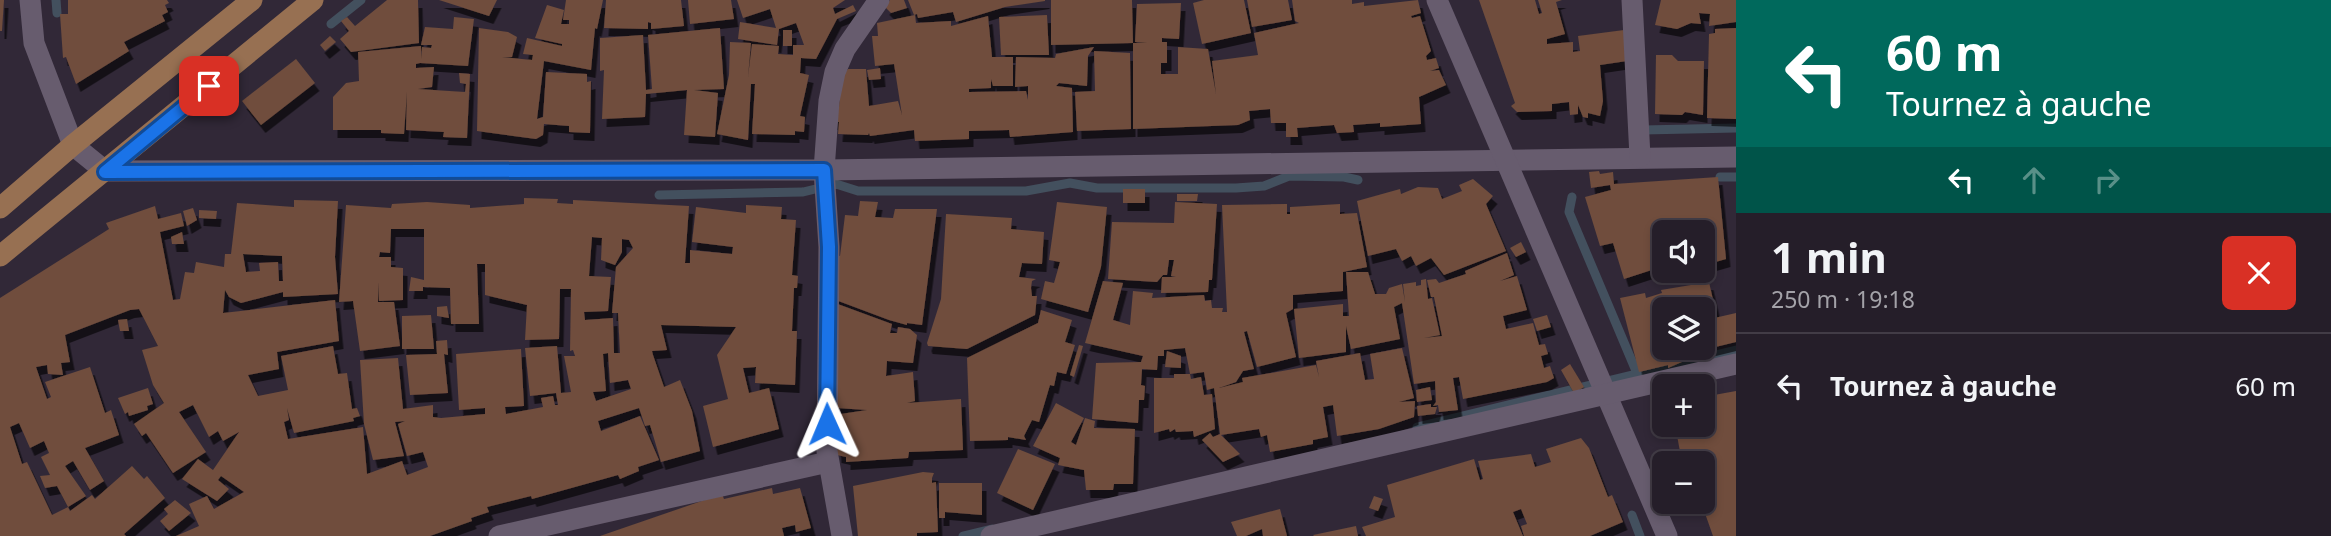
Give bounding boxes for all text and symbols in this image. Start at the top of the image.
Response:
text: 60 m [1886,19,2003,85]
icon: left [1771,28,1862,119]
pin [179,56,239,116]
icon: arrive [190,67,228,105]
text: Tournez à gauche [1886,82,2152,125]
icon: left [1942,161,1980,199]
icon: ahead [2015,161,2053,199]
icon: right [2088,161,2126,199]
map controls [1652,220,1715,514]
button: sound [1652,220,1715,283]
text: 1 min [1771,228,1887,285]
button: close [2222,236,2296,310]
text: 250 m · 19:18 [1771,283,1915,315]
button: layers [1652,297,1715,360]
icon: left [1771,367,1809,405]
text: Tournez à gauche [1830,368,2057,404]
text: 60 m [2235,368,2296,404]
button: + [1652,374,1715,437]
position arrow [790,387,864,461]
button: − [1652,451,1715,514]

